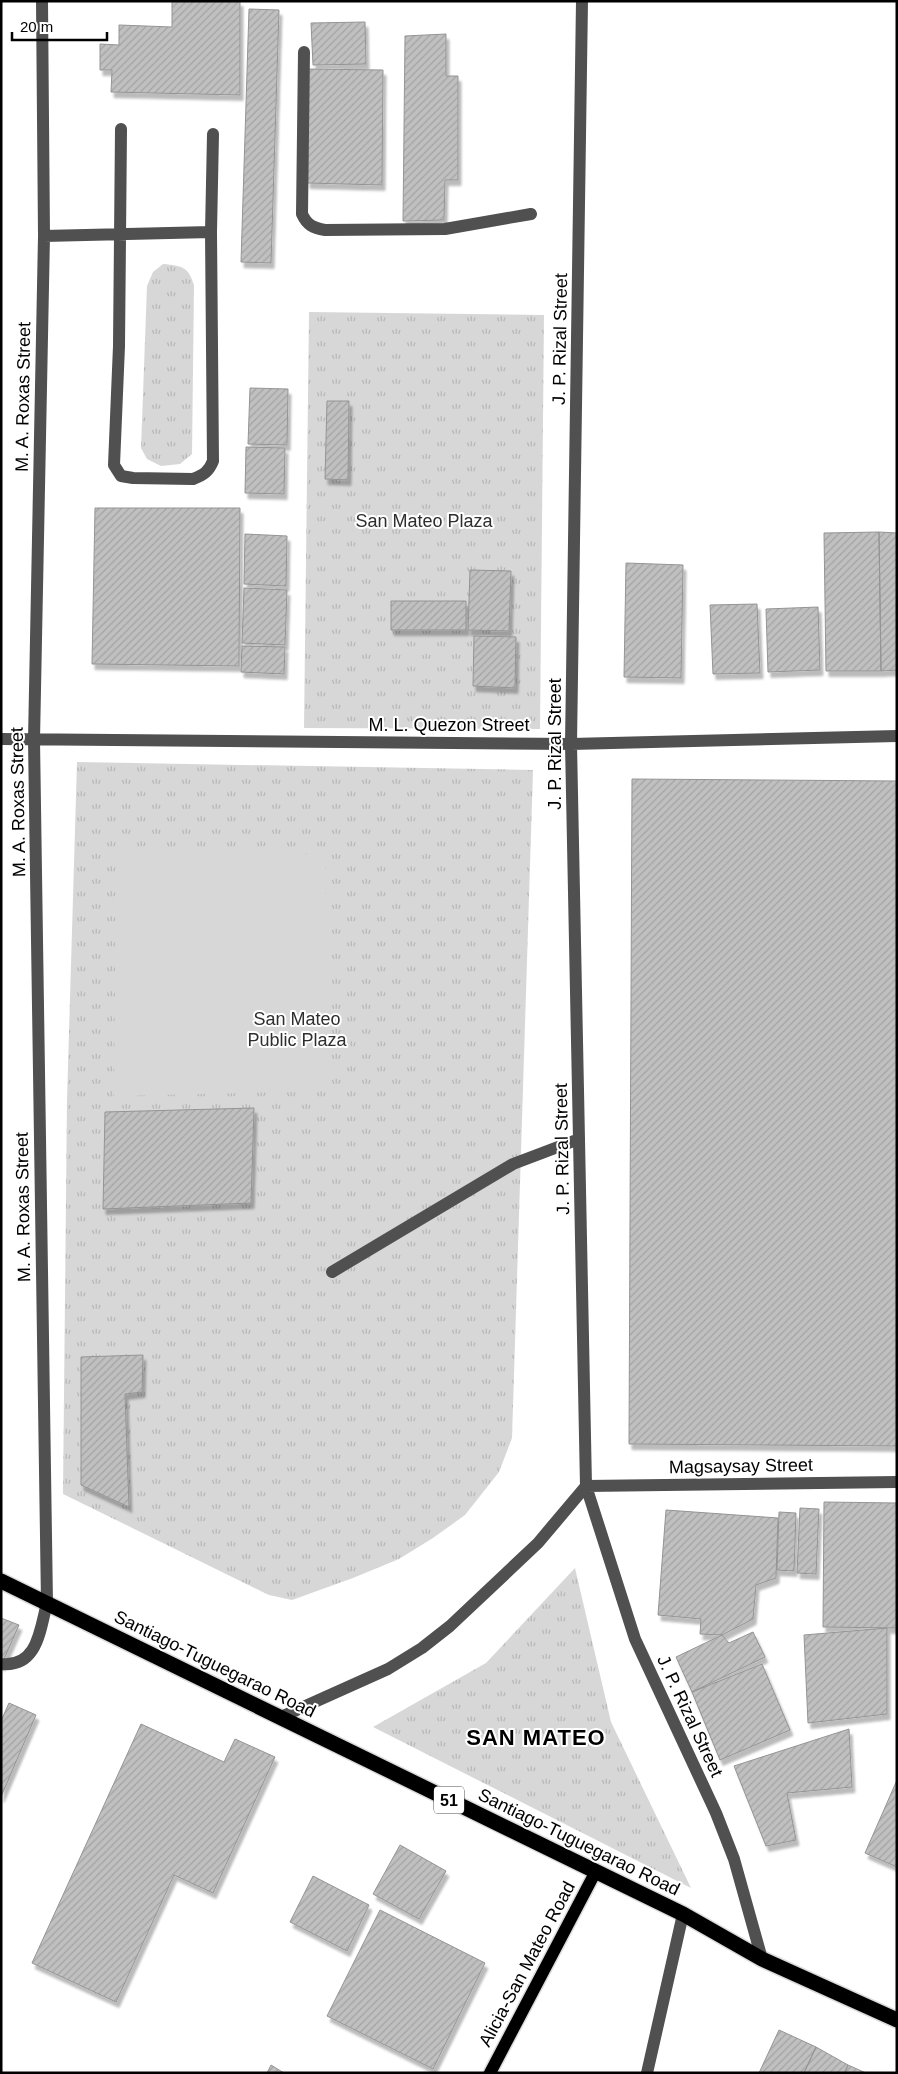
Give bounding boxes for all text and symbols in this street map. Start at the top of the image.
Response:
scale bar [12,10,108,42]
text: 20 m [20,18,53,35]
street label: J. P. Rizal Street [549,273,571,405]
street label: M. A. Roxas Street [12,322,34,472]
park label: San Mateo Plaza [355,511,494,531]
street label: J. P. Rizal Street [545,678,565,810]
street label: M. L. Quezon Street [368,715,530,735]
street label: M. A. Roxas Street [7,727,29,877]
park label: San Mateo Public Plaza [247,1009,348,1050]
street label: J. P. Rizal Street [551,1083,573,1215]
street label: M. A. Roxas Street [12,1132,34,1282]
street label: Magsaysay Street [669,1455,813,1477]
street label: Santiago-Tuguegarao Road [111,1606,319,1722]
street label: J. P. Rizal Street [653,1652,727,1780]
district label: SAN MATEO [466,1725,606,1750]
street label: Santiago-Tuguegarao Road [475,1784,683,1900]
road number: 51 [434,1786,464,1814]
street label: Alicia-San Mateo Road [475,1878,579,2050]

